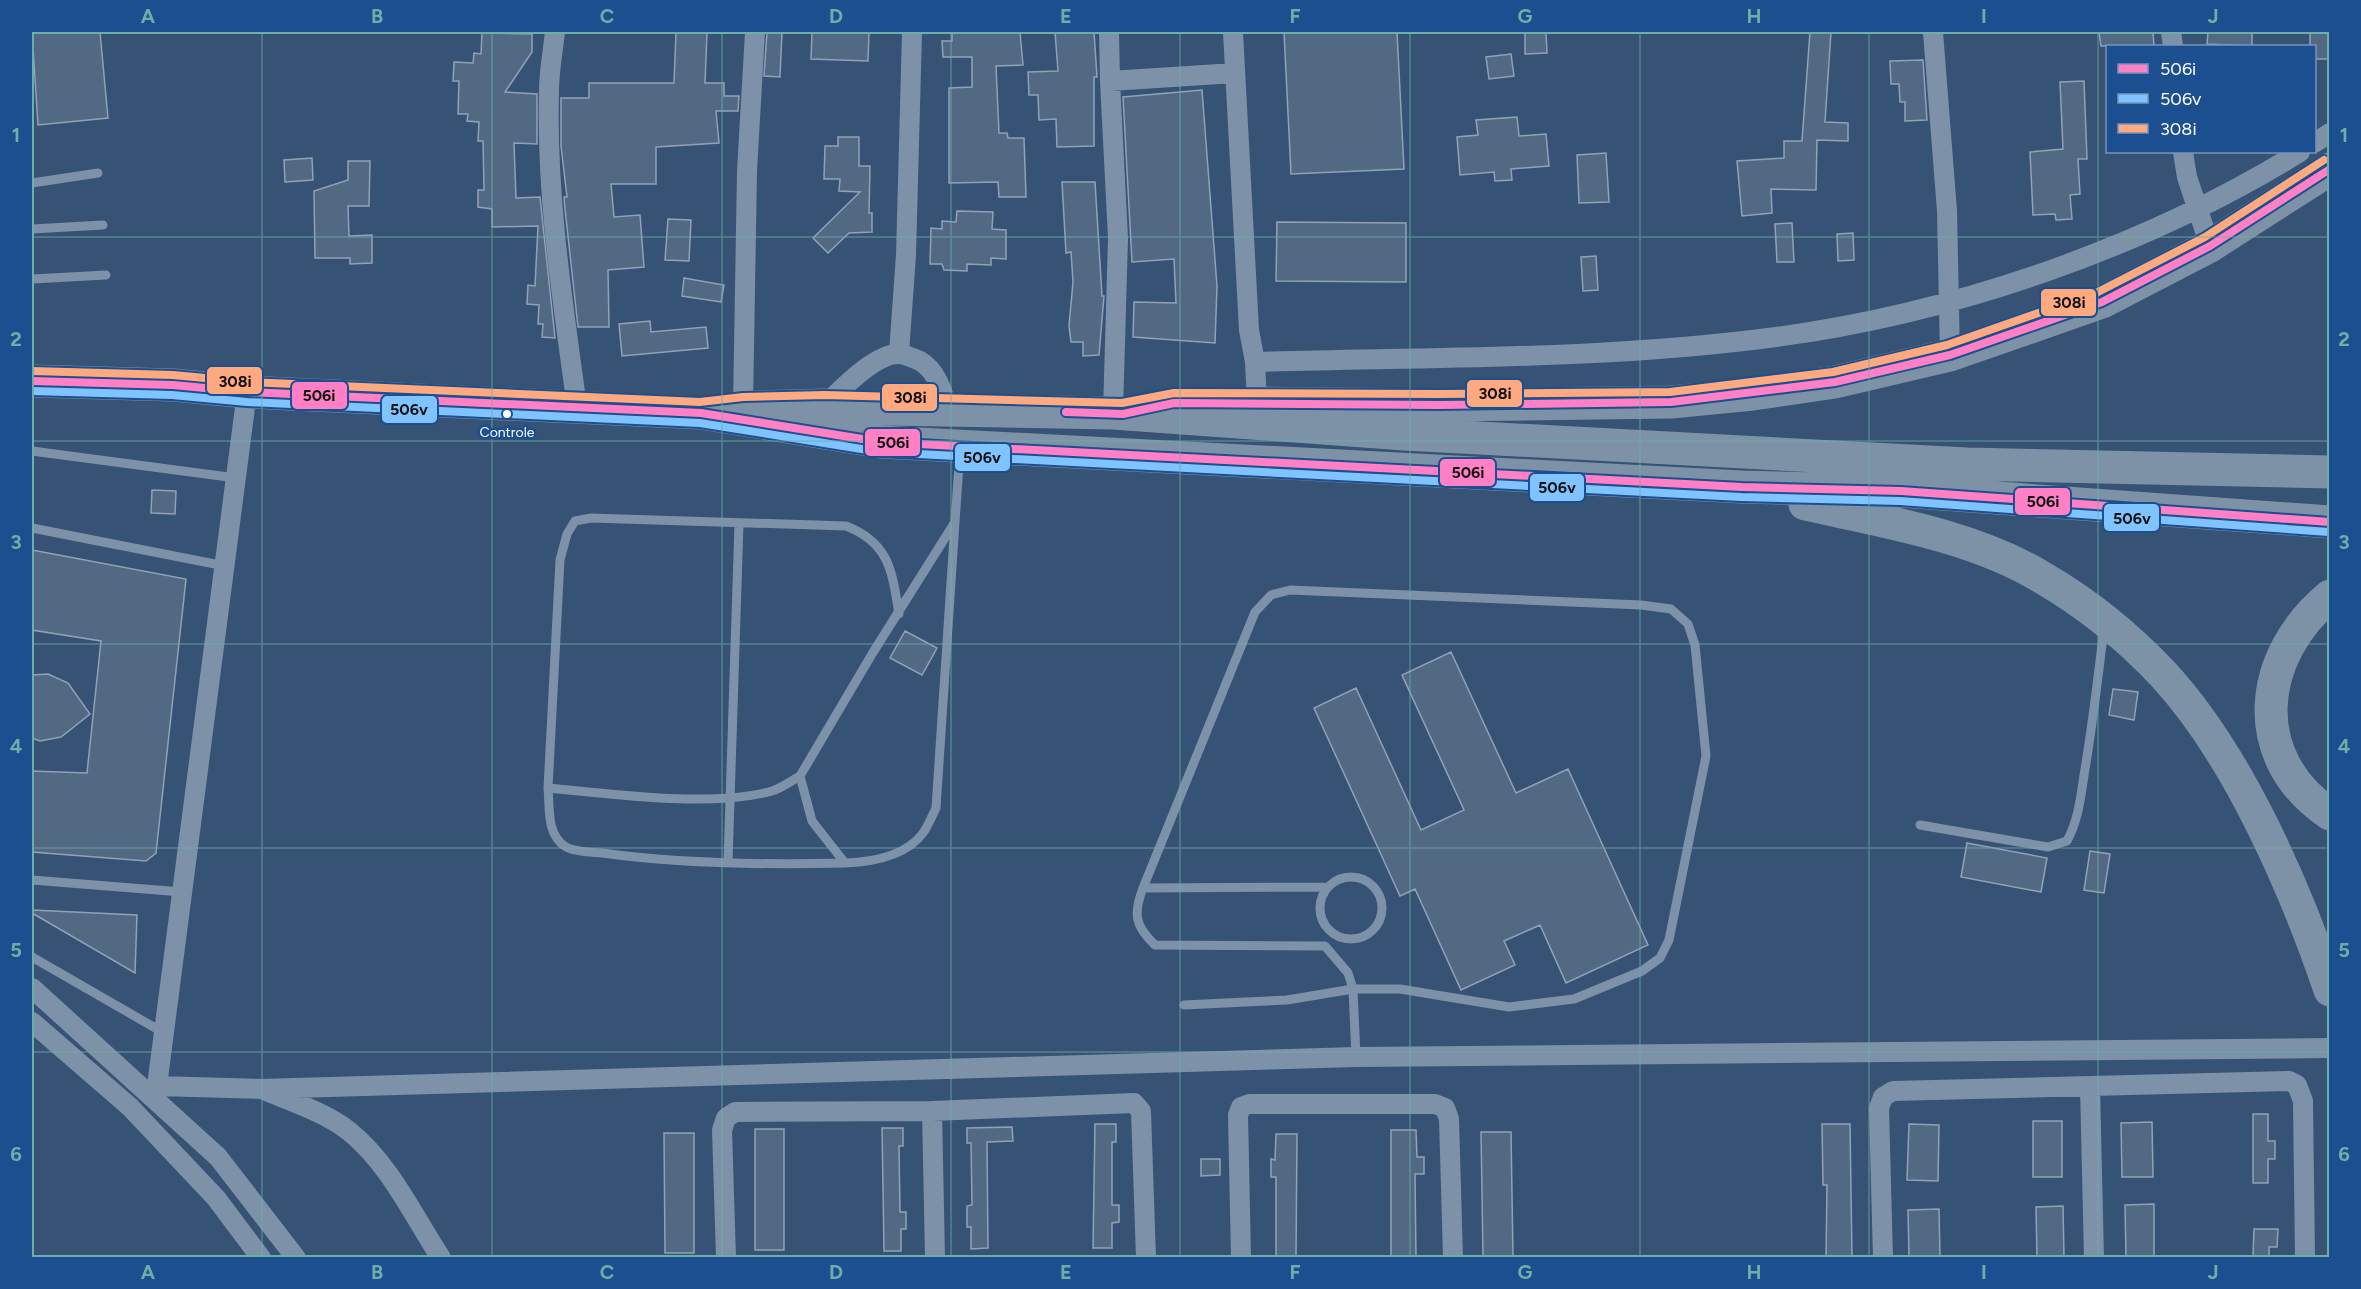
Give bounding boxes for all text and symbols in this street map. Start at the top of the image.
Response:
text: A [141,4,156,28]
text: B [371,4,383,28]
text: C [600,4,614,28]
text: D [829,4,843,28]
text: E [1060,4,1072,28]
text: F [1289,4,1301,28]
text: G [1518,4,1533,28]
text: H [1747,4,1762,28]
text: I [1981,4,1987,28]
text: J [2207,4,2219,28]
legend [2106,45,2316,153]
text: 506i [2160,58,2196,80]
text: 506v [2160,88,2202,110]
text: 308i [2160,118,2197,140]
text: 1 [12,123,20,147]
text: 1 [2340,123,2348,147]
line badge: 308i [2040,288,2097,317]
text: 308i [2052,293,2086,312]
text: 2 [10,327,22,351]
text: 2 [2338,327,2350,351]
line badge: 308i [206,366,263,395]
text: 308i [218,372,252,391]
line badge: 308i [1466,379,1523,408]
line badge: 506i [291,381,348,410]
line badge: 308i [881,383,938,412]
text: 308i [1478,384,1512,403]
text: 506i [302,386,336,405]
text: 308i [893,388,927,407]
line badge: 506v [381,395,438,424]
text: 506v [390,400,428,419]
marker: Controle [501,408,513,420]
place label: Controle [480,424,535,441]
line badge: 506i [864,428,921,457]
text: 506i [876,433,910,452]
line badge: 506v [954,443,1011,472]
text: 506v [963,448,1001,467]
line badge: 506i [1439,458,1496,487]
text: 506i [1451,463,1485,482]
line badge: 506v [1529,473,1585,502]
text: 506v [1538,478,1576,497]
line badge: 506i [2014,487,2071,516]
text: 506i [2026,492,2060,511]
line badge: 506v [2103,503,2160,532]
text: 506v [2113,509,2151,528]
text: 3 [10,530,22,554]
text: 3 [2338,530,2350,554]
text: 4 [10,734,23,758]
text: 4 [2338,734,2351,758]
text: 5 [10,938,22,962]
text: 5 [2338,938,2350,962]
text: 6 [10,1142,22,1166]
text: 6 [2338,1142,2350,1166]
text: A [141,1260,156,1284]
text: B [371,1260,383,1284]
text: C [600,1260,614,1284]
text: D [829,1260,843,1284]
text: E [1060,1260,1072,1284]
text: F [1289,1260,1301,1284]
text: G [1518,1260,1533,1284]
text: H [1747,1260,1762,1284]
text: I [1981,1260,1987,1284]
text: J [2207,1260,2219,1284]

